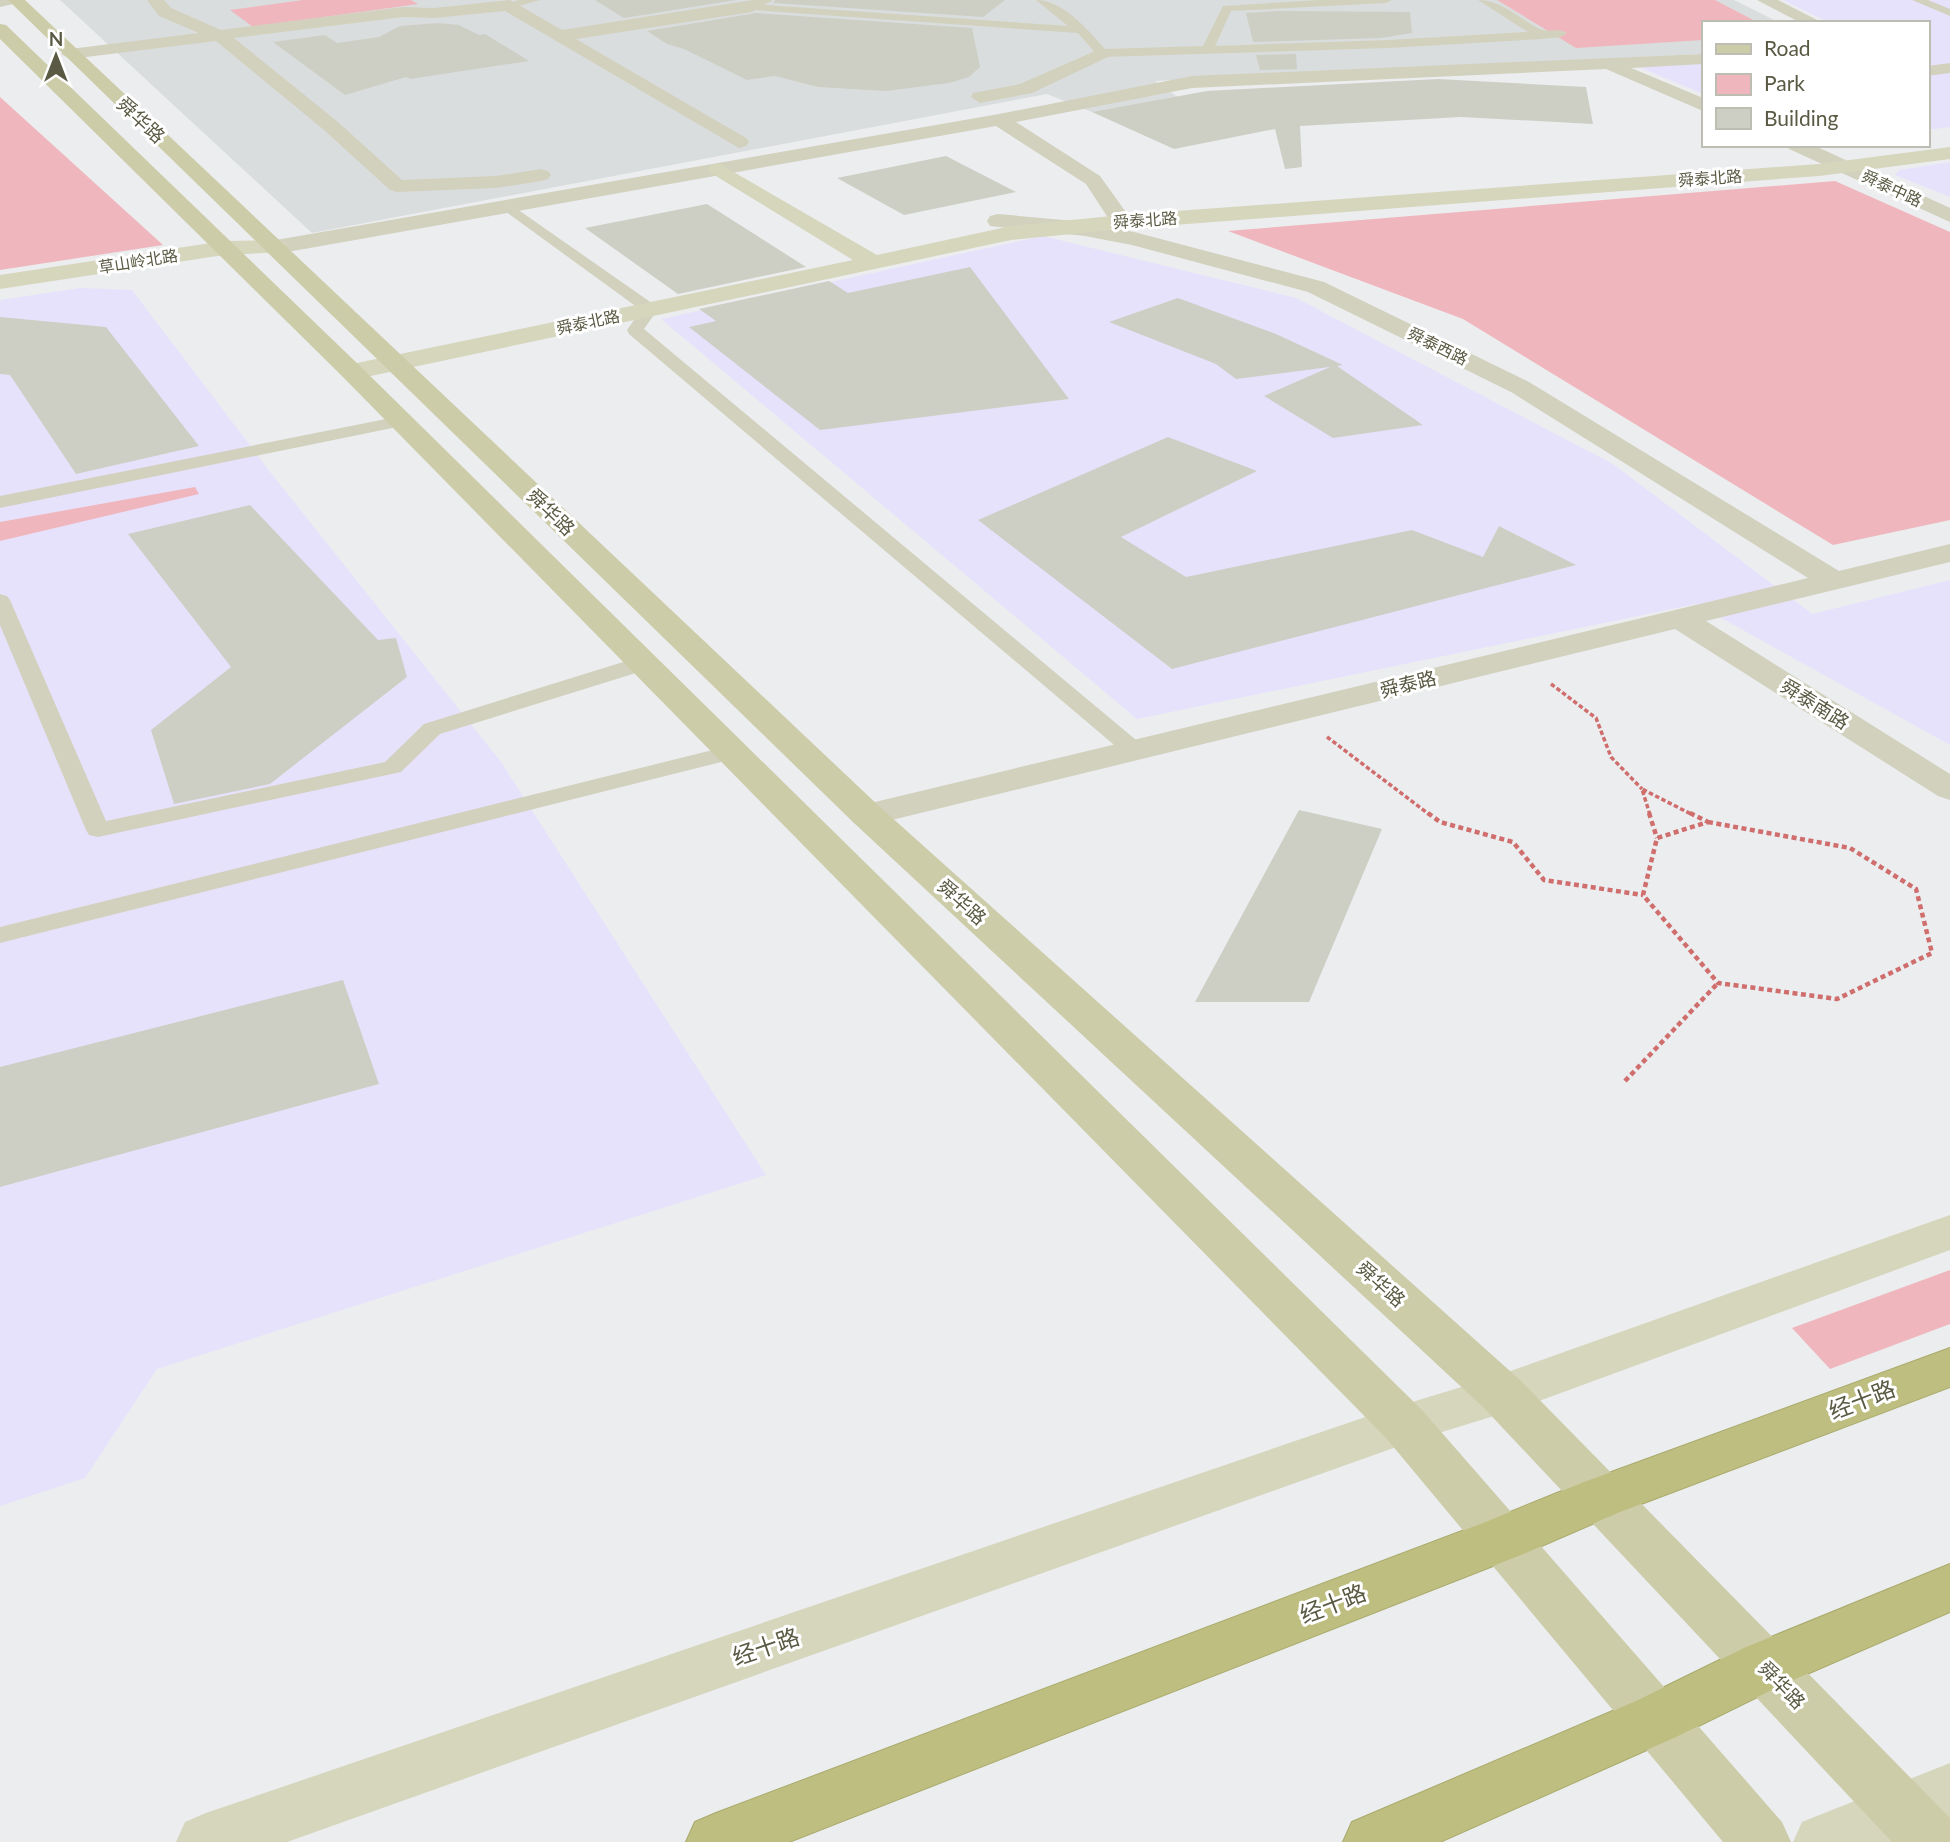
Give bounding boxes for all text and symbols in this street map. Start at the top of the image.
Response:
north arrow [21,21,91,91]
legend [1702,21,1929,147]
text: N [49,27,63,50]
text: Road [1764,35,1811,60]
text: Park [1764,70,1805,95]
street label: 舜华路 [113,92,170,147]
text: Building [1764,105,1839,130]
street label: 舜泰中路 [1859,165,1925,210]
street label: 舜泰北路 [1677,166,1743,189]
street label: 舜泰北路 [1112,208,1178,231]
street label: 草山岭北路 [97,245,179,276]
street label: 舜泰北路 [555,306,621,337]
street label: 舜泰西路 [1405,323,1471,368]
street label: 舜华路 [523,484,580,540]
street label: 舜泰路 [1377,665,1438,702]
street label: 舜泰南路 [1777,674,1854,733]
street label: 舜华路 [933,874,991,929]
street label: 舜华路 [1352,1256,1410,1311]
street label: 经十路 [1824,1374,1899,1425]
street label: 经十路 [1295,1578,1370,1629]
street label: 经十路 [728,1622,803,1671]
street label: 舜华路 [1754,1656,1810,1713]

